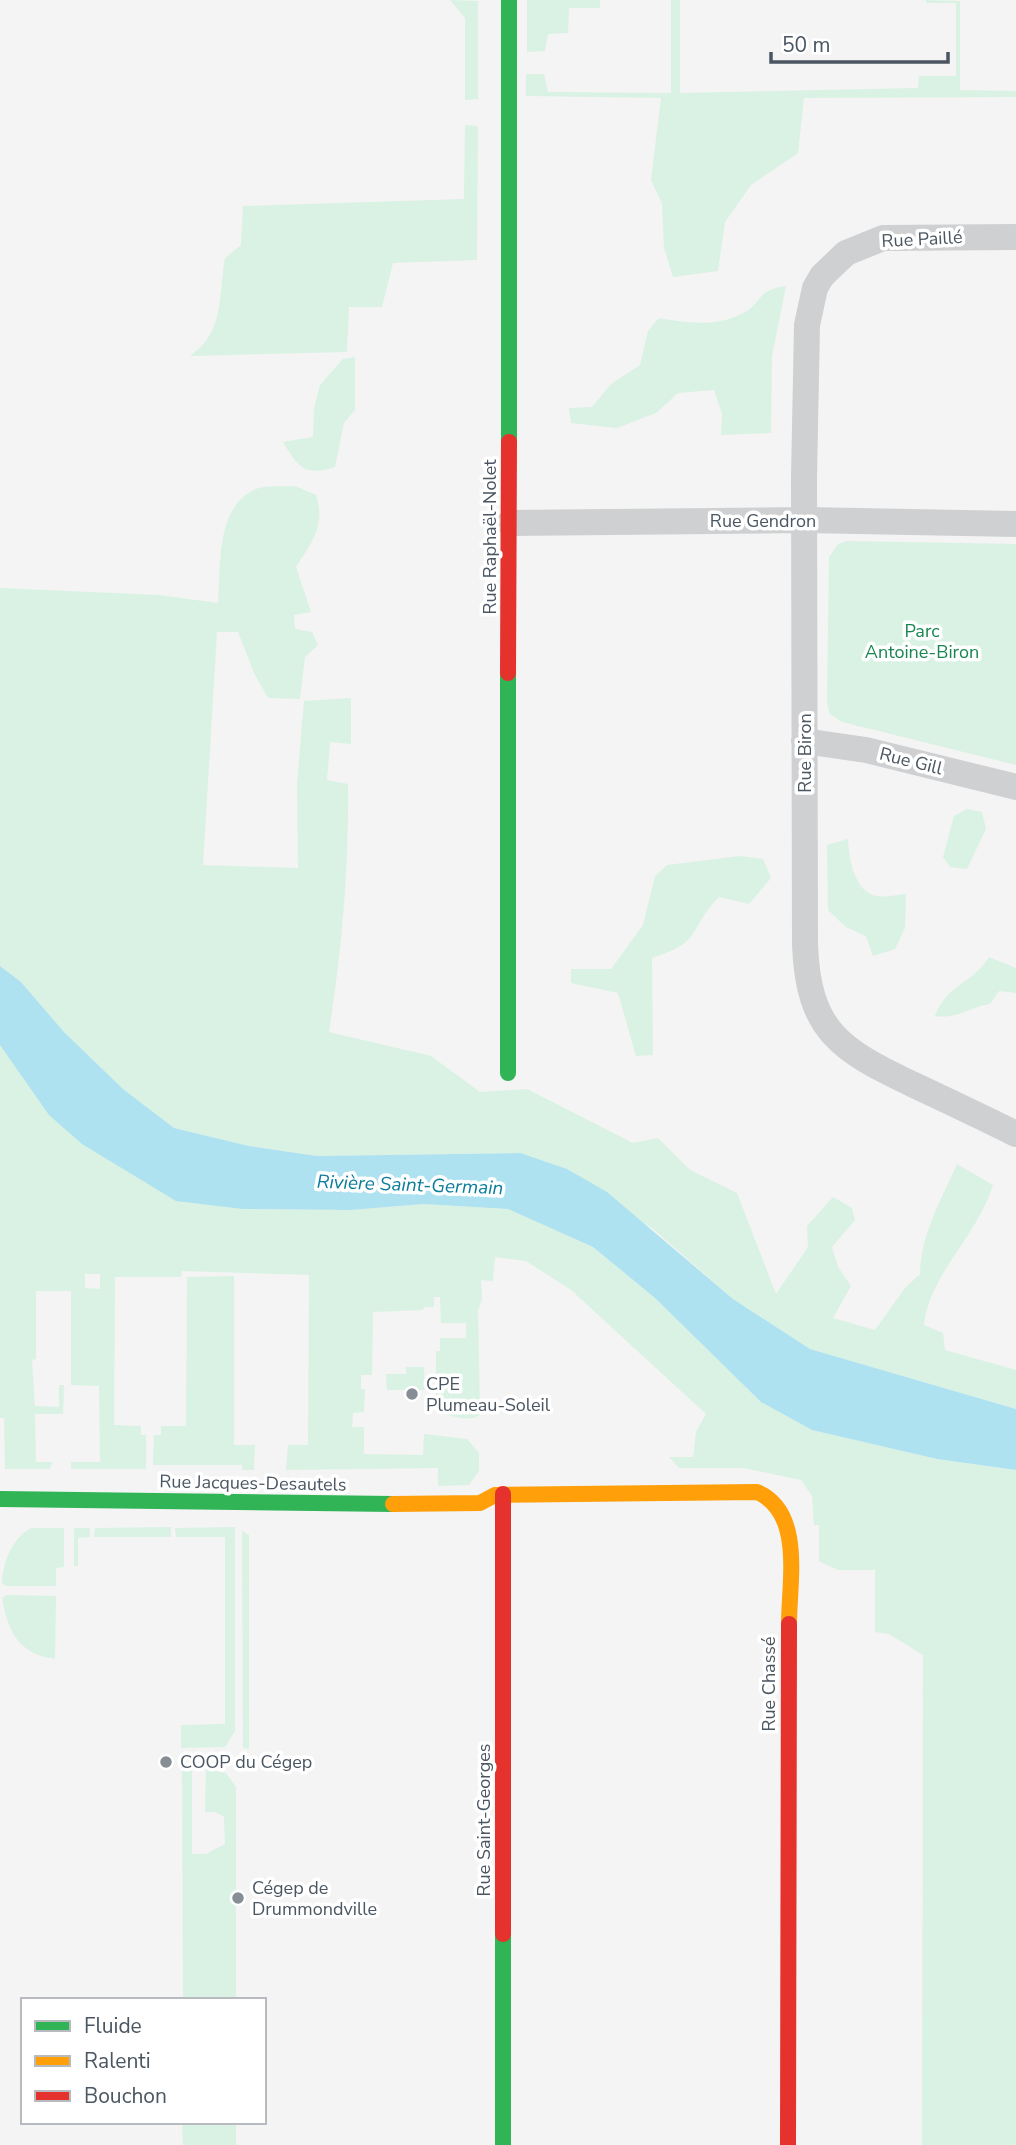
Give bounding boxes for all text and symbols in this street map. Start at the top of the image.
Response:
scale bar [771,21,948,65]
text: 50 m [782,31,831,59]
street label: Rue Paillé [881,225,963,253]
street label: Rue Raphaël-Nolet [478,459,502,614]
street label: Rue Gendron [710,509,816,533]
park label: Parc Antoine-Biron [865,619,979,664]
street label: Rue Biron [793,713,817,793]
street label: Rue Gill [877,742,946,781]
water label: Rivière Saint-Germain [316,1169,504,1201]
place label: CPE Plumeau-Soleil [426,1372,551,1417]
marker: CPE Plumeau-Soleil [404,1386,420,1402]
street label: Rue Jacques-Desautels [159,1469,347,1497]
street label: Rue Chassé [757,1636,781,1732]
street label: Rue Saint-Georges [472,1744,496,1896]
place label: COOP du Cégep [180,1750,312,1774]
marker: COOP du Cégep [158,1754,174,1770]
place label: Cégep de Drummondville [252,1876,377,1921]
marker: Cégep de Drummondville [230,1890,246,1906]
legend [21,1998,266,2124]
text: Fluide [84,2012,142,2040]
text: Ralenti [84,2047,151,2075]
text: Bouchon [84,2082,167,2110]

